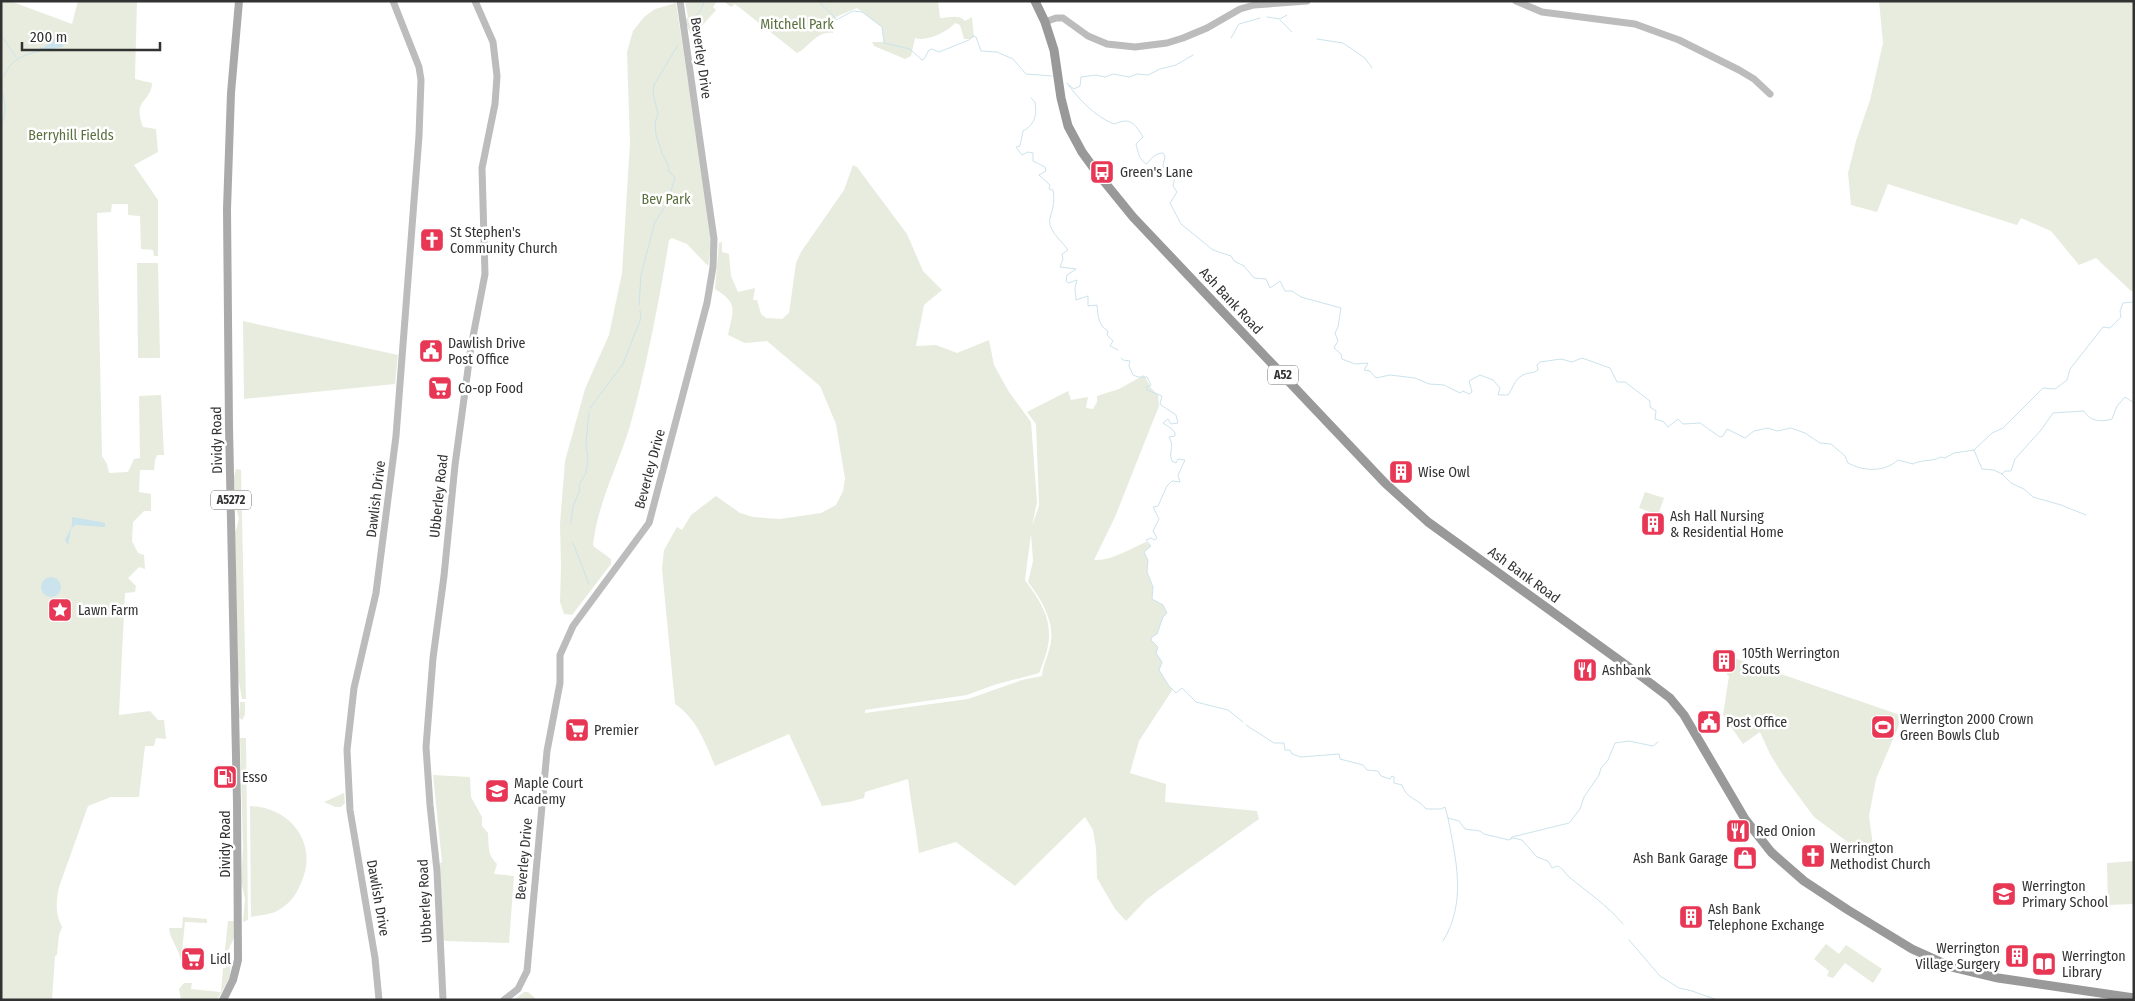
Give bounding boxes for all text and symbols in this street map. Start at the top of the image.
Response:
street label: Beverley Drive [687,16,715,100]
park label: Mitchell Park [760,16,834,33]
scale bar [22,20,160,52]
text: 200 m [30,28,67,46]
park label: Berryhill Fields [28,127,114,144]
bus stop icon: Green's Lane [1089,159,1115,185]
place label: Green's Lane [1120,164,1193,181]
park label: Bev Park [642,191,691,208]
place label: St Stephen's Community Church [450,224,558,257]
church icon: St Stephen's Community Church [419,227,445,253]
street label: Ash Bank Road [1196,264,1266,338]
place label: Dawlish Drive Post Office [448,335,526,368]
public building icon: Dawlish Drive Post Office [418,338,444,364]
road number: A52 [1268,366,1298,384]
supermarket icon: Co-op Food [427,375,453,401]
place label: Co-op Food [458,380,523,397]
street label: Dividy Road [208,406,226,474]
street label: Beverley Drive [631,427,669,511]
street label: Ubberley Road [426,453,452,539]
street label: Dawlish Drive [363,459,389,538]
building icon: Wise Owl [1388,459,1414,485]
place label: Wise Owl [1418,464,1470,481]
road number: A5272 [211,490,251,510]
place label: Ash Hall Nursing & Residential Home [1670,508,1784,541]
building icon: Ash Hall Nursing & Residential Home [1640,511,1666,537]
street label: Ash Bank Road [1485,543,1563,607]
place icon: Lawn Farm [47,597,73,623]
place label: Lawn Farm [78,602,139,619]
place label: 105th Werrington Scouts [1742,645,1840,678]
building icon: 105th Werrington Scouts [1711,648,1737,674]
restaurant icon: Ashbank [1572,657,1598,683]
place label: Ashbank [1602,662,1651,679]
public building icon: Post Office [1696,709,1722,735]
place label: Werrington 2000 Crown Green Bowls Club [1900,711,2034,744]
place label: Post Office [1726,714,1787,731]
sports icon: Werrington 2000 Crown Green Bowls Club [1870,714,1896,740]
supermarket icon: Premier [564,717,590,743]
place label: Premier [594,722,639,739]
fuel station icon: Esso [212,764,238,790]
place label: Esso [242,769,268,786]
place label: Maple Court Academy [514,775,583,808]
school or university icon: Maple Court Academy [484,778,510,804]
street label: Dividy Road [217,810,234,878]
street label: Beverley Drive [512,817,536,901]
restaurant icon: Red Onion [1725,818,1751,844]
place label: Red Onion [1756,823,1816,840]
place label: Werrington Methodist Church [1830,840,1931,873]
church icon: Werrington Methodist Church [1800,843,1826,869]
shop icon: Ash Bank Garage [1732,845,1758,871]
place label: Ash Bank Garage [1633,850,1728,867]
street label: Dawlish Drive [363,858,393,938]
street label: Ubberley Road [414,859,436,943]
place label: Werrington Primary School [2022,878,2109,911]
school or university icon: Werrington Primary School [1991,881,2017,907]
place label: Ash Bank Telephone Exchange [1708,901,1824,934]
building icon: Ash Bank Telephone Exchange [1678,904,1704,930]
place label: Werrington Village Surgery [1915,940,2001,973]
building icon: Werrington Village Surgery [2004,943,2030,969]
supermarket icon: Lidl [180,946,206,972]
place label: Werrington Library [2062,948,2126,981]
place label: Lidl [210,951,231,968]
library icon: Werrington Library [2031,951,2057,977]

